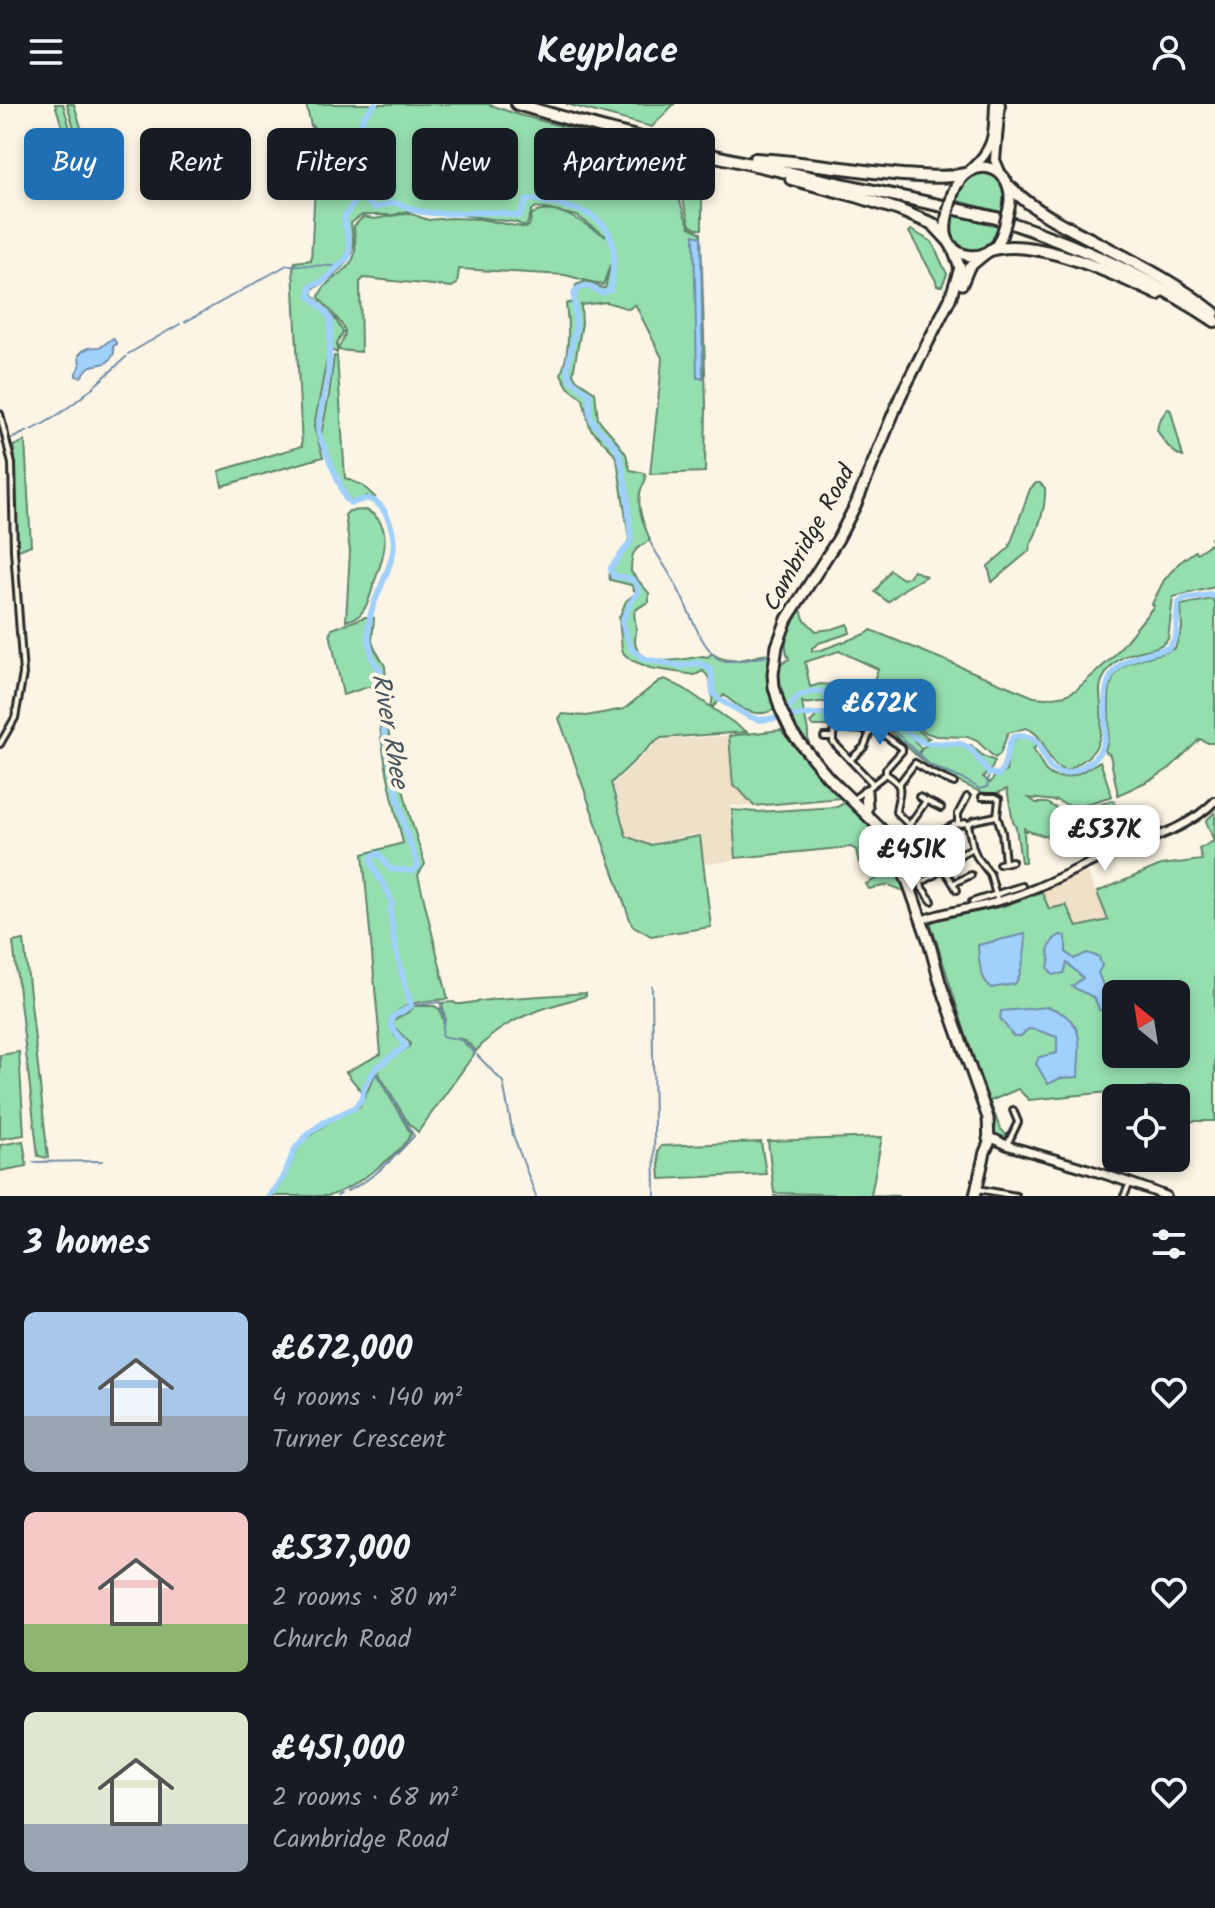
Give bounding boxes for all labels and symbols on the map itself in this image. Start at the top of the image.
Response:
street label: Cambridge Road [753,456,867,619]
water label: River Rhee [358,670,420,794]
pin: £672K [824,679,936,747]
pin: £537K [1049,805,1161,873]
pin: £451K [856,825,968,893]
north arrow [1102,980,1190,1068]

